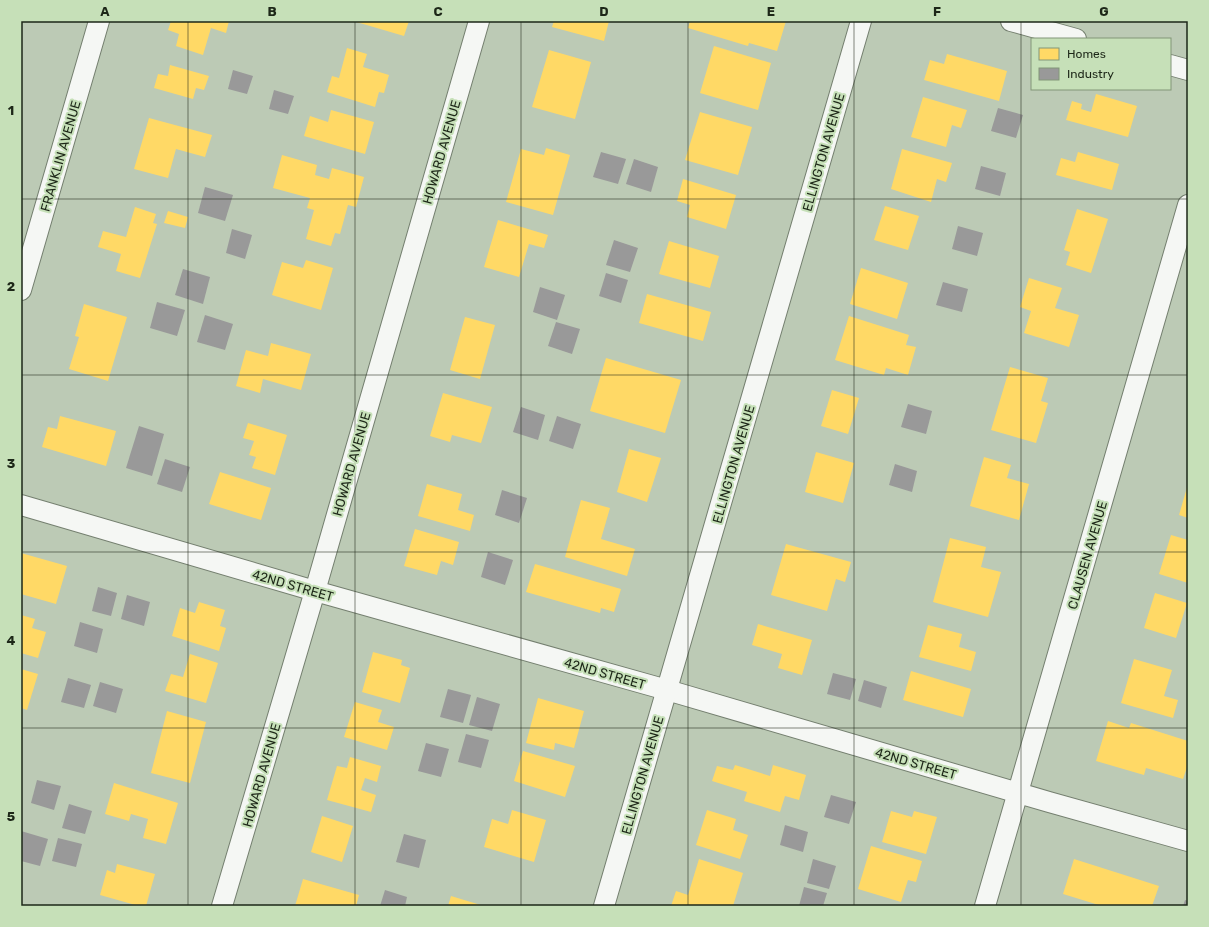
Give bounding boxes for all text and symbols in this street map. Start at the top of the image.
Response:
text: A [100,4,110,19]
text: B [267,4,277,19]
text: C [433,4,443,19]
text: D [599,4,609,19]
text: E [767,4,775,19]
text: F [933,4,941,19]
text: G [1099,4,1109,19]
legend [1031,38,1171,90]
text: Homes [1067,47,1106,61]
text: Industry [1067,67,1114,81]
street label: ELLINGTON AVENUE [799,91,848,213]
street label: HOWARD AVENUE [419,98,464,206]
street label: FRANKLIN AVENUE [37,99,84,213]
text: 1 [8,103,14,118]
text: 2 [7,279,15,294]
street label: ELLINGTON AVENUE [709,403,758,525]
street label: HOWARD AVENUE [329,410,374,518]
text: 3 [7,456,16,471]
street label: CLAUSEN AVENUE [1065,499,1110,611]
street label: 42ND STREET [250,567,336,604]
text: 4 [7,633,16,648]
street label: 42ND STREET [562,655,648,692]
street label: ELLINGTON AVENUE [618,714,667,836]
street label: HOWARD AVENUE [239,721,284,829]
street label: 42ND STREET [873,745,959,782]
text: 5 [7,809,15,824]

